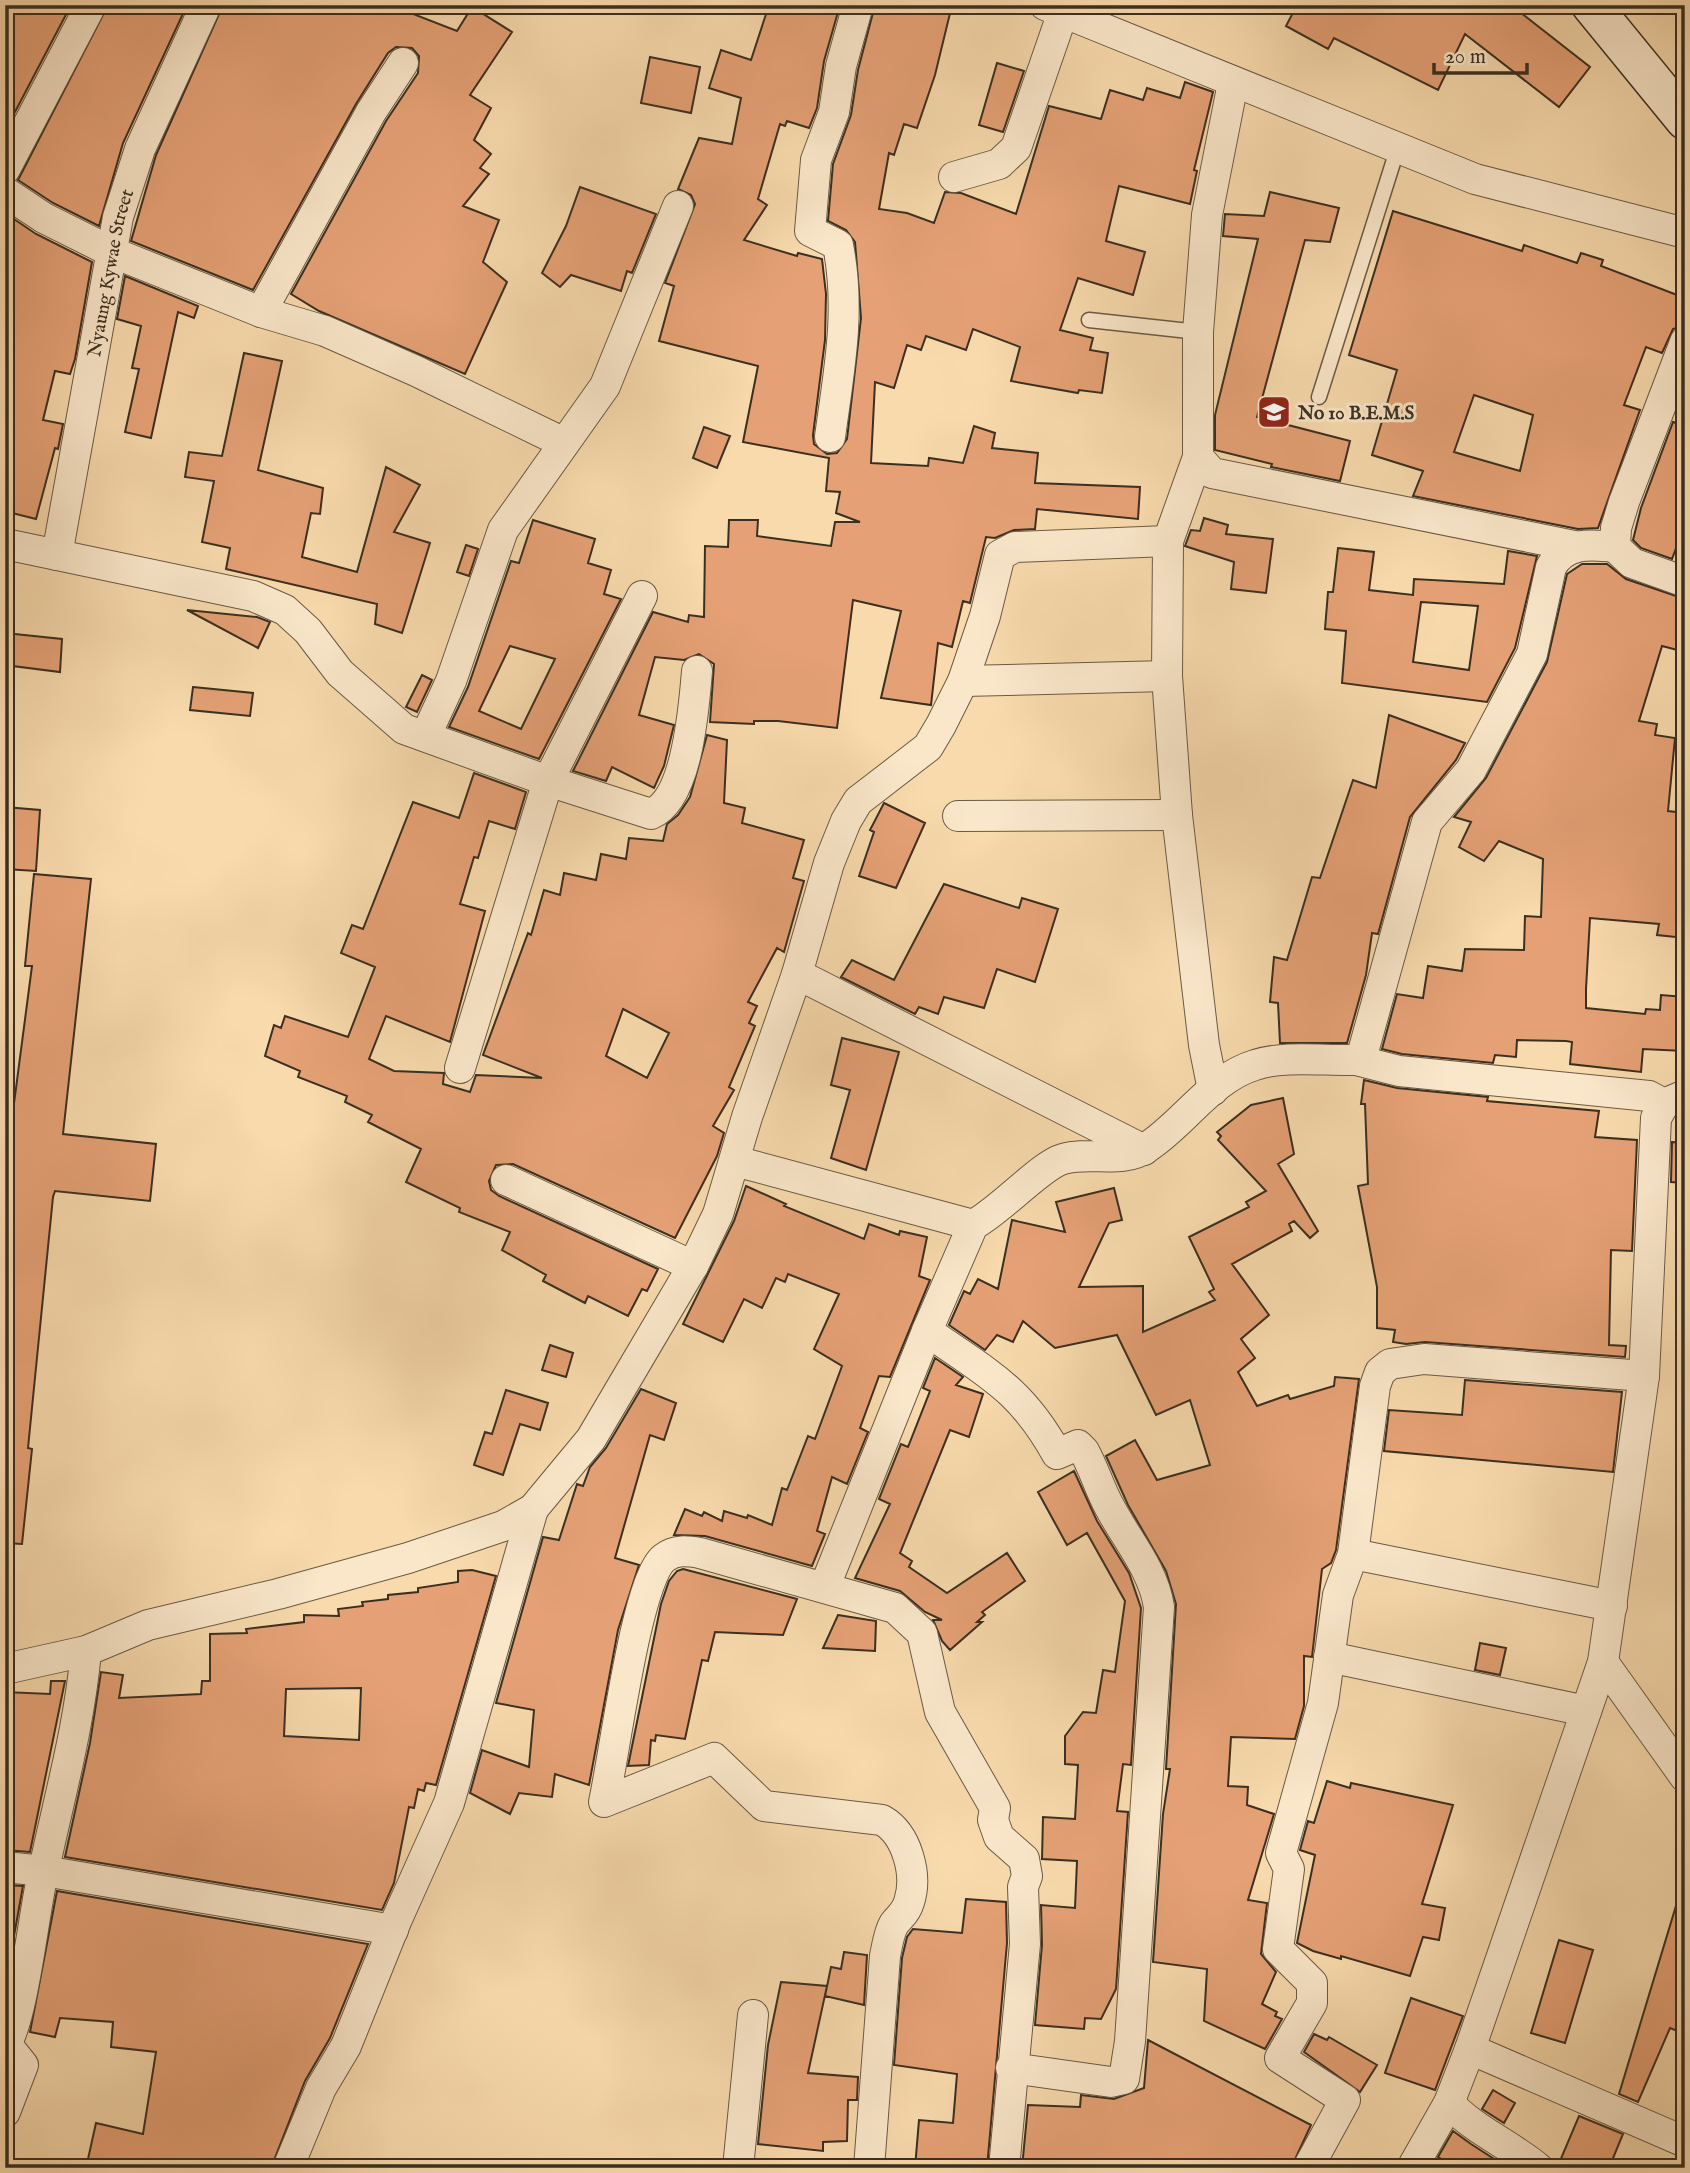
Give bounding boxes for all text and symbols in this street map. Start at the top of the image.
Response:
scale bar [1434,32,1527,76]
text: 20 m [1445,44,1486,71]
street label: Nyaung Kywae Street [83,186,140,359]
school or university icon: No 10 B.E.M.S [1255,393,1293,431]
place label: No 10 B.E.M.S [1297,402,1415,426]

